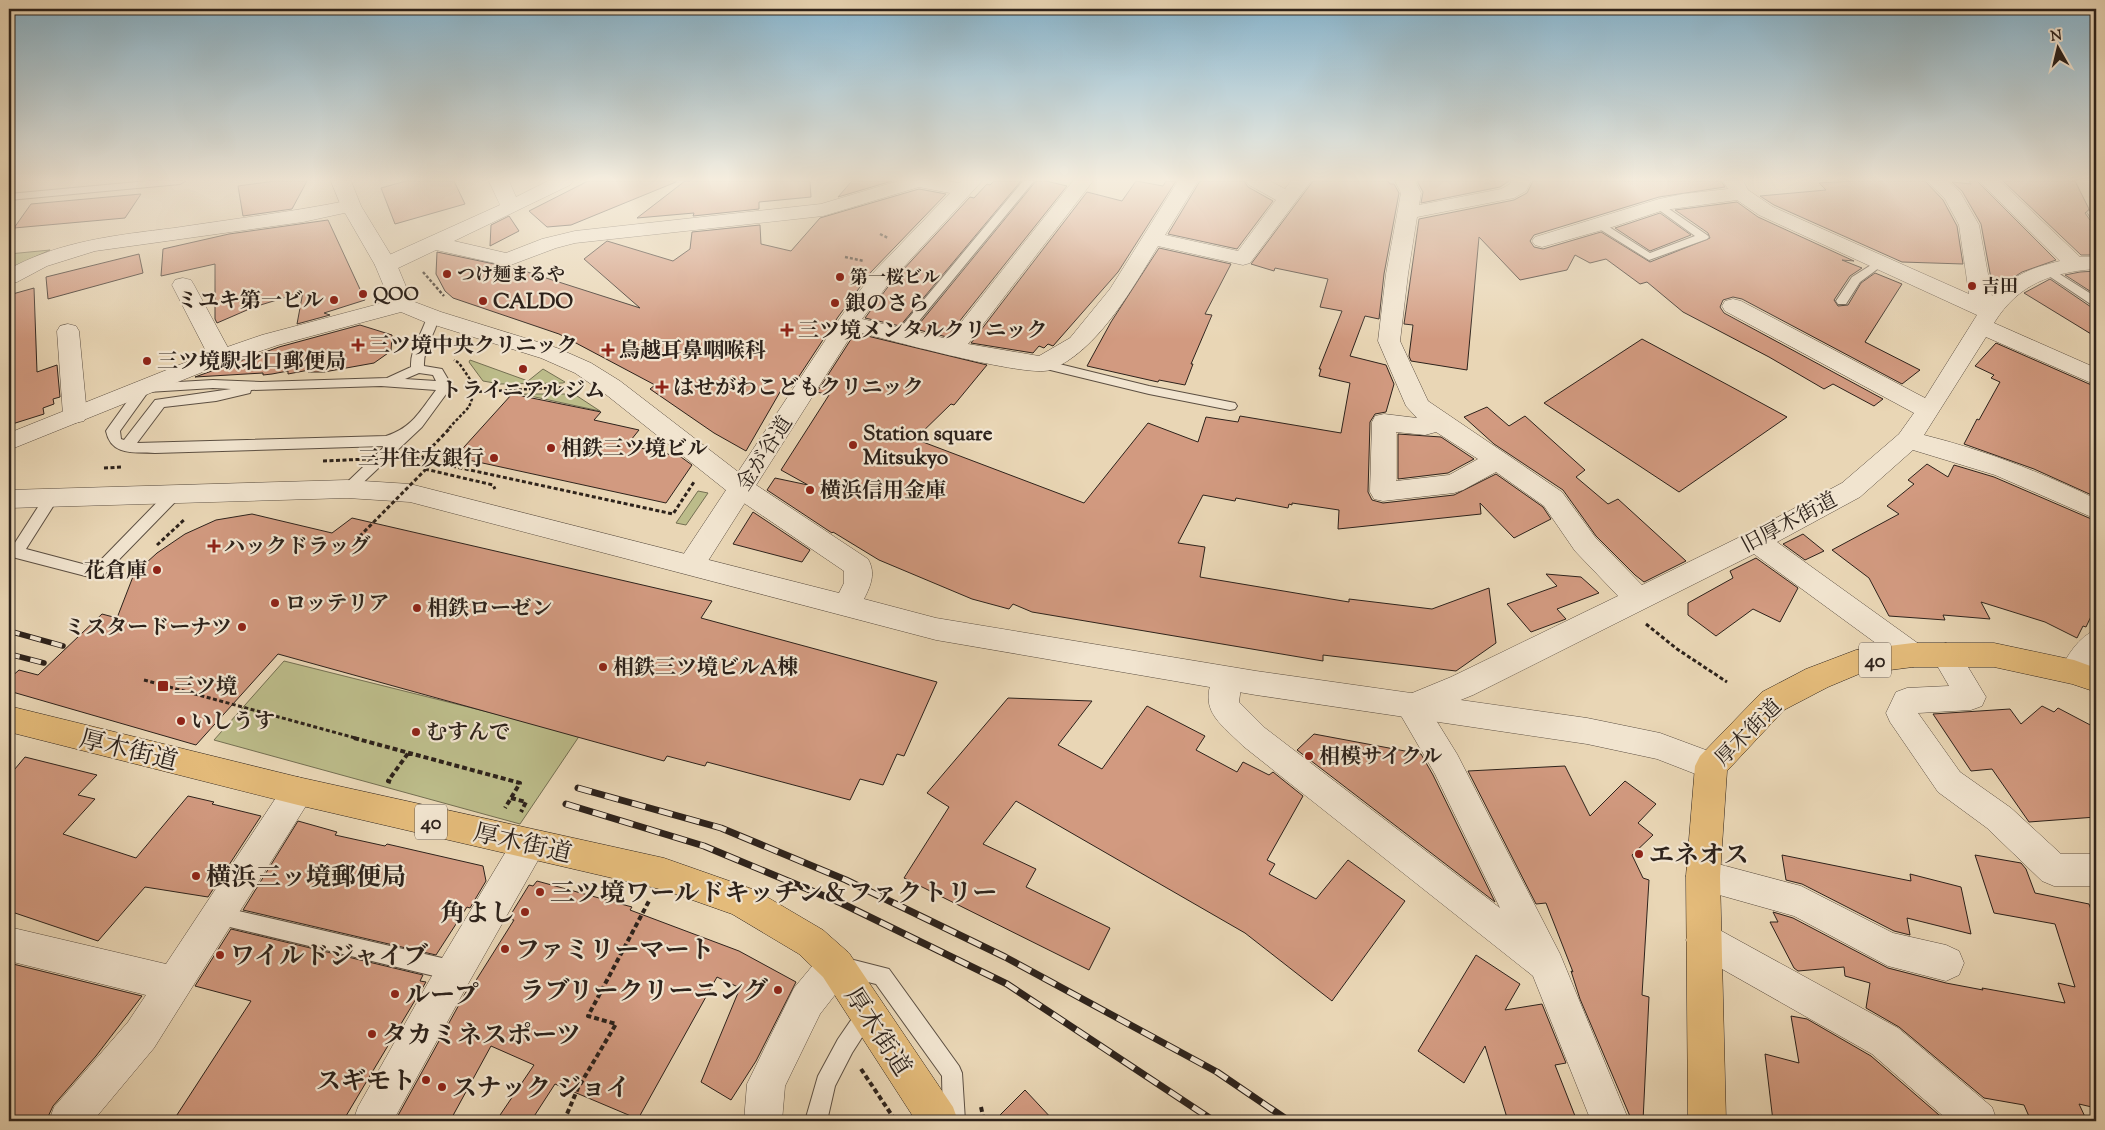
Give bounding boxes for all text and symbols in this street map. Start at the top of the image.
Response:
north arrow [2032,22,2082,72]
text: N [2050,26,2063,48]
place label: つけ麺まるや [457,263,565,289]
place label: 第一桜ビル [850,266,940,292]
marker: つけ麺まるや [441,268,453,280]
marker: 第一桜ビル [834,271,846,283]
place label: 吉田 [1982,275,2018,301]
marker: 吉田 [1966,280,1978,292]
place label: QOO [373,283,419,309]
place label: ミユキ第一ビル [177,287,324,317]
marker: QOO [357,288,369,300]
place label: CALDO [493,288,573,318]
place label: 銀のさら [845,290,929,320]
marker: ミユキ第一ビル [328,294,340,306]
marker: CALDO [477,295,489,307]
marker: 銀のさら [829,297,841,309]
place label: 三ツ境メンタルクリニック [798,317,1047,347]
marker: 三ツ境メンタルクリニック [780,323,794,337]
place label: 三ツ境中央クリニック [369,332,578,362]
place label: 鳥越耳鼻咽喉科 [619,337,766,367]
marker: 三ツ境中央クリニック [351,338,365,352]
marker: 鳥越耳鼻咽喉科 [601,343,615,357]
place label: 三ツ境駅北口郵便局 [157,348,346,378]
marker: 三ツ境駅北口郵便局 [141,355,153,367]
marker: トライニアルジム [517,363,529,375]
place label: はせがわこどもクリニック [673,374,924,404]
place label: トライニアルジム [441,377,605,407]
marker: はせがわこどもクリニック [655,380,669,394]
street label: 金が谷道 [730,411,801,497]
place label: Station square Mitsukyo [863,420,993,474]
place label: 相鉄三ツ境ビル [561,435,708,465]
marker: Station square Mitsukyo [847,439,859,451]
marker: 相鉄三ツ境ビル [545,442,557,454]
place label: 三井住友銀行 [358,445,484,475]
marker: 三井住友銀行 [488,452,500,464]
place label: 横浜信用金庫 [820,477,946,507]
marker: 横浜信用金庫 [804,484,816,496]
street label: 旧厚木街道 [1737,486,1843,562]
place label: ハックドラッグ [224,533,371,563]
marker: ハックドラッグ [208,540,220,552]
place label: 花倉庫 [84,557,147,587]
marker: 花倉庫 [151,564,163,576]
place label: ロッテリア [285,590,390,620]
place label: 相鉄ローゼン [427,595,553,625]
marker: ロッテリア [269,597,281,609]
marker: 相鉄ローゼン [411,602,423,614]
place label: ミスタードーナツ [64,614,232,644]
marker: ミスタードーナツ [236,621,248,633]
road number: 40 [1859,642,1891,678]
place label: 相鉄三ツ境ビルA棟 [613,654,798,684]
marker: 相鉄三ツ境ビルA棟 [597,661,609,673]
place label: 三ツ境 [174,673,237,703]
marker: 三ツ境 [156,679,170,693]
street label: 厚木街道 [1709,693,1790,774]
place label: いしうす [191,708,275,738]
marker: いしうす [175,715,187,727]
place label: むすんで [426,719,510,749]
street label: 厚木街道 [75,722,181,781]
marker: むすんで [410,726,422,738]
place label: 相模サイクル [1319,743,1442,773]
marker: 相模サイクル [1303,750,1315,762]
road number: 40 [415,804,447,840]
street label: 厚木街道 [470,816,575,874]
place label: エネオス [1649,839,1749,875]
marker: エネオス [1633,848,1645,860]
place label: 横浜三ッ境郵便局 [206,861,406,897]
marker: 横浜三ッ境郵便局 [190,870,202,882]
place label: 三ツ境ワールドキッチン＆ファクトリー [550,877,997,913]
marker: 三ツ境ワールドキッチン＆ファクトリー [534,886,546,898]
place label: 角よし [440,897,515,933]
marker: 角よし [519,906,531,918]
place label: ファミリーマート [515,934,715,970]
place label: ワイルドジャイブ [230,940,428,976]
marker: ファミリーマート [499,943,511,955]
marker: ワイルドジャイブ [214,949,226,961]
place label: ラブリークリーニング [519,975,768,1011]
place label: ループ [405,979,479,1015]
street label: 厚木街道 [834,981,919,1084]
marker: ラブリークリーニング [772,984,784,996]
marker: ループ [389,988,401,1000]
place label: タカミネスポーツ [382,1019,581,1055]
marker: タカミネスポーツ [366,1028,378,1040]
place label: スギモト [316,1065,416,1101]
place label: スナック ジョイ [452,1072,631,1108]
marker: スギモト [420,1074,432,1086]
marker: スナック ジョイ [436,1081,448,1093]

